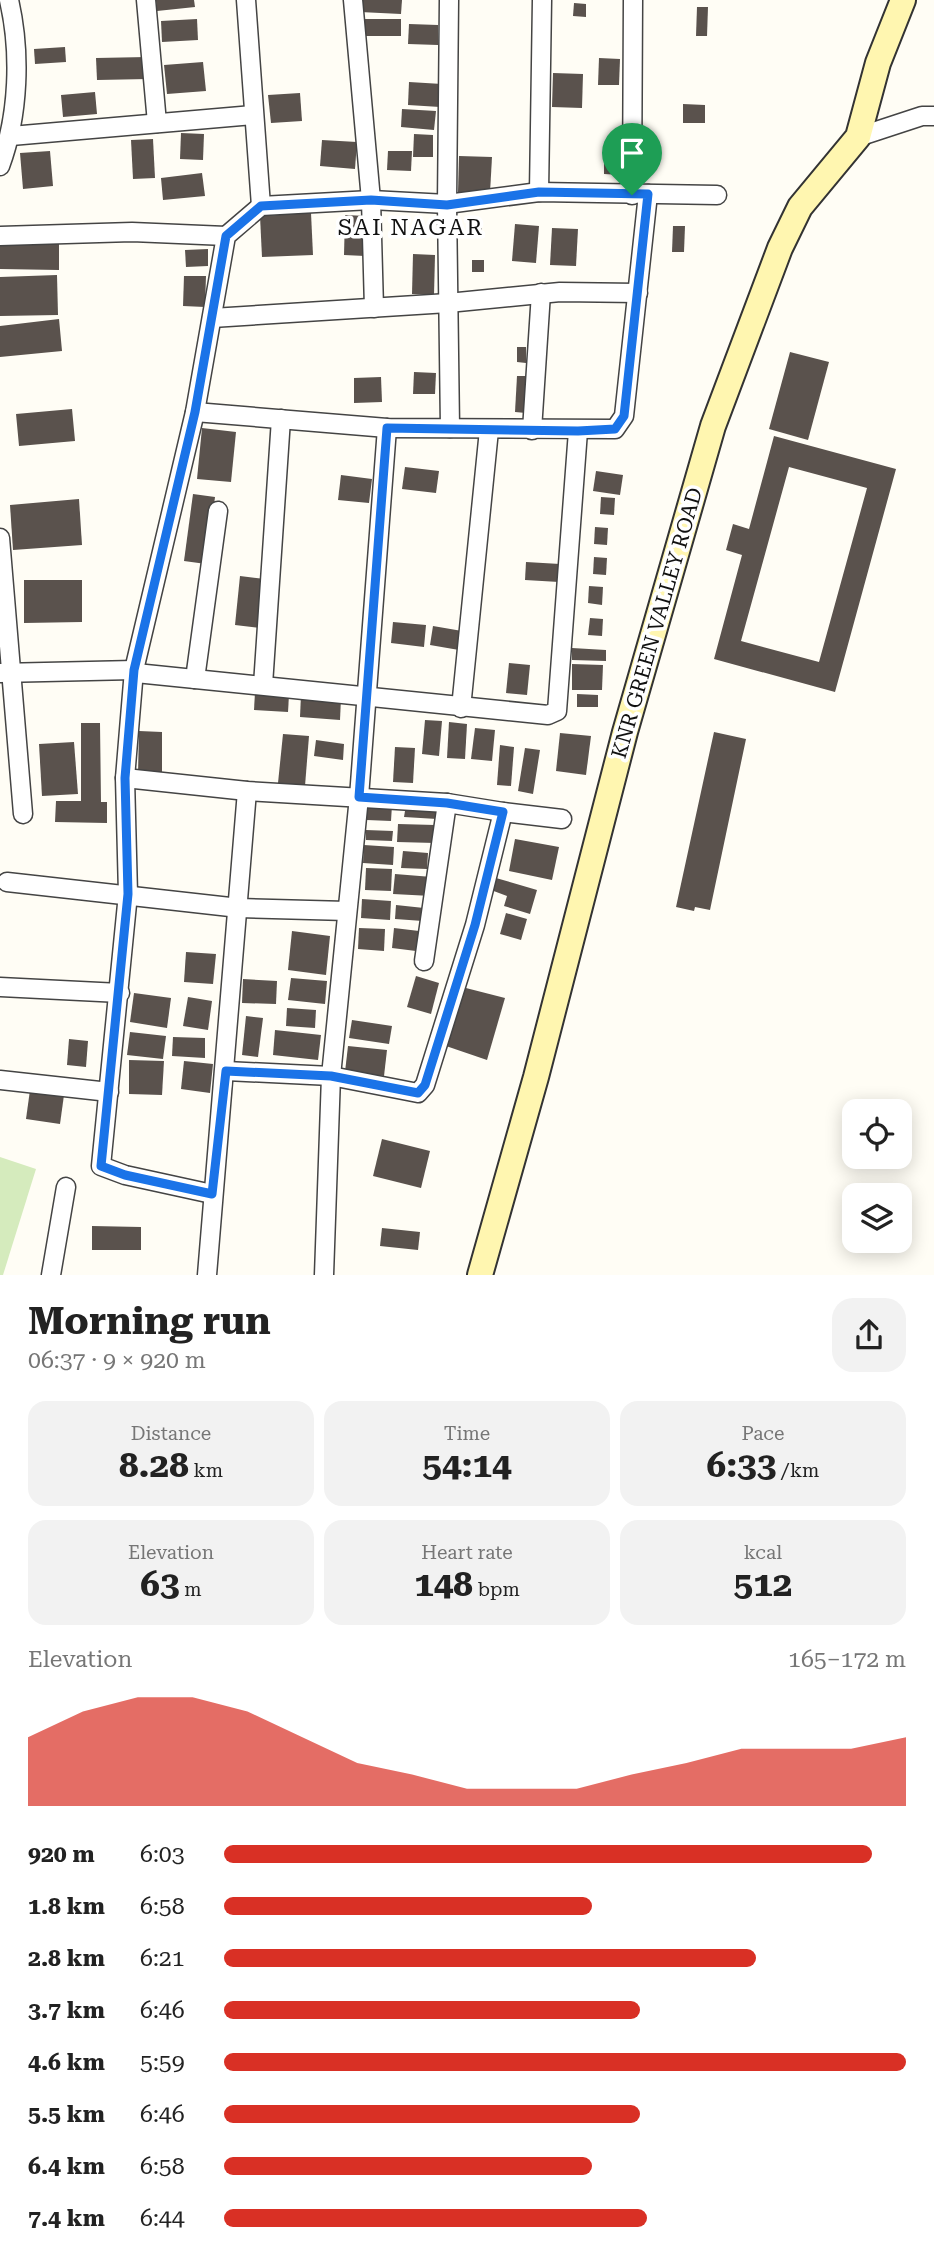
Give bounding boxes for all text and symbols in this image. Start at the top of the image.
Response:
pin [602,123,662,195]
icon: arrive [613,134,651,172]
district label: SAI NAGAR [338,214,484,241]
street label: KNR GREEN VALLEY ROAD [607,485,707,761]
map controls [842,1099,912,1253]
button: locate [842,1099,912,1169]
button: layers [842,1183,912,1253]
button: share [832,1298,906,1372]
text: Morning run [28,1299,271,1343]
text: 06:37 · 9 × 920 m [28,1347,206,1374]
text: Distance [131,1422,211,1445]
text: Time [444,1422,490,1445]
text: Pace [742,1422,784,1445]
text: 8.28 [119,1445,189,1486]
text: 54:14 [422,1445,512,1486]
text: 6:33 [707,1445,776,1486]
text: km [189,1459,223,1482]
text: /km [776,1459,819,1482]
text: Elevation [128,1541,214,1564]
text: Heart rate [421,1541,513,1564]
text: kcal [744,1541,782,1564]
text: 63 [140,1564,180,1605]
text: 148 [414,1564,473,1605]
text: 512 [734,1564,792,1605]
text: m [180,1578,202,1601]
text: bpm [473,1578,520,1601]
text: Elevation [28,1646,132,1673]
text: 165–172 m [788,1646,906,1673]
text: 920 m [28,1841,95,1868]
text: 6:03 [140,1841,185,1868]
text: 1.8 km [28,1893,105,1920]
text: 6:58 [140,1893,185,1920]
text: 2.8 km [28,1945,105,1972]
text: 6:21 [140,1945,185,1972]
text: 3.7 km [28,1997,105,2024]
text: 6:46 [140,1997,185,2024]
text: 4.6 km [28,2049,105,2076]
text: 5:59 [140,2049,185,2076]
text: 5.5 km [28,2101,105,2128]
text: 6:46 [140,2101,185,2128]
text: 6.4 km [28,2153,105,2180]
text: 6:58 [140,2153,185,2180]
text: 7.4 km [28,2205,105,2232]
text: 6:44 [140,2205,185,2232]

